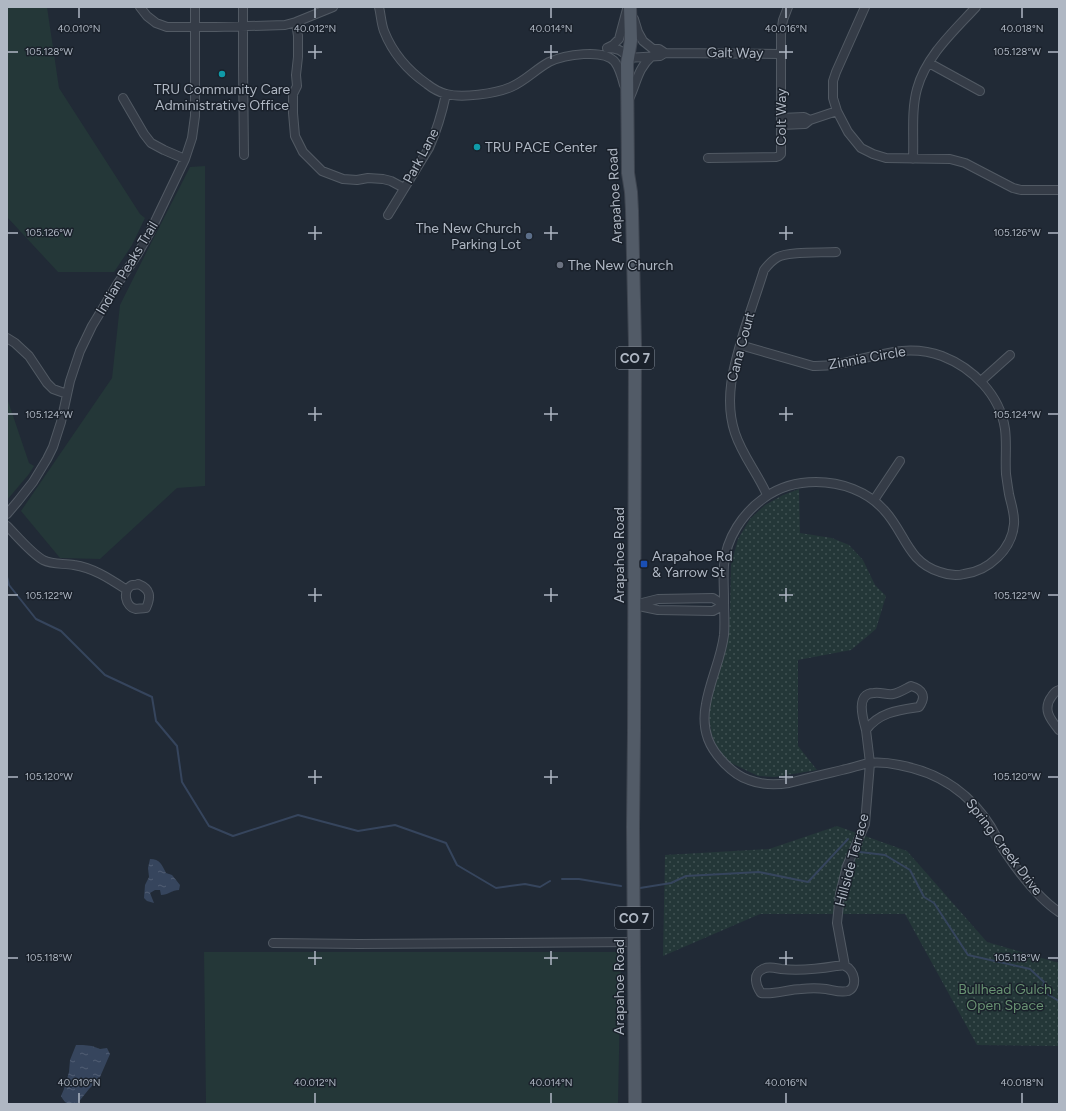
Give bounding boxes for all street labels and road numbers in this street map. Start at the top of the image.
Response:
street label: Galt Way [706,44,764,62]
street label: Colt Way [773,88,790,146]
street label: Park Lane [399,125,443,186]
street label: Arapahoe Road [604,148,626,244]
street label: Indian Peaks Trail [92,218,162,318]
street label: Cana Court [724,310,758,384]
street label: Zinnia Circle [827,343,907,373]
road number: CO 7 [616,347,654,369]
street label: Arapahoe Road [611,507,628,603]
street label: Spring Creek Drive [962,795,1046,899]
street label: Hillside Terrace [831,811,873,908]
road number: CO 7 [615,907,653,929]
street label: Arapahoe Road [611,939,628,1035]

